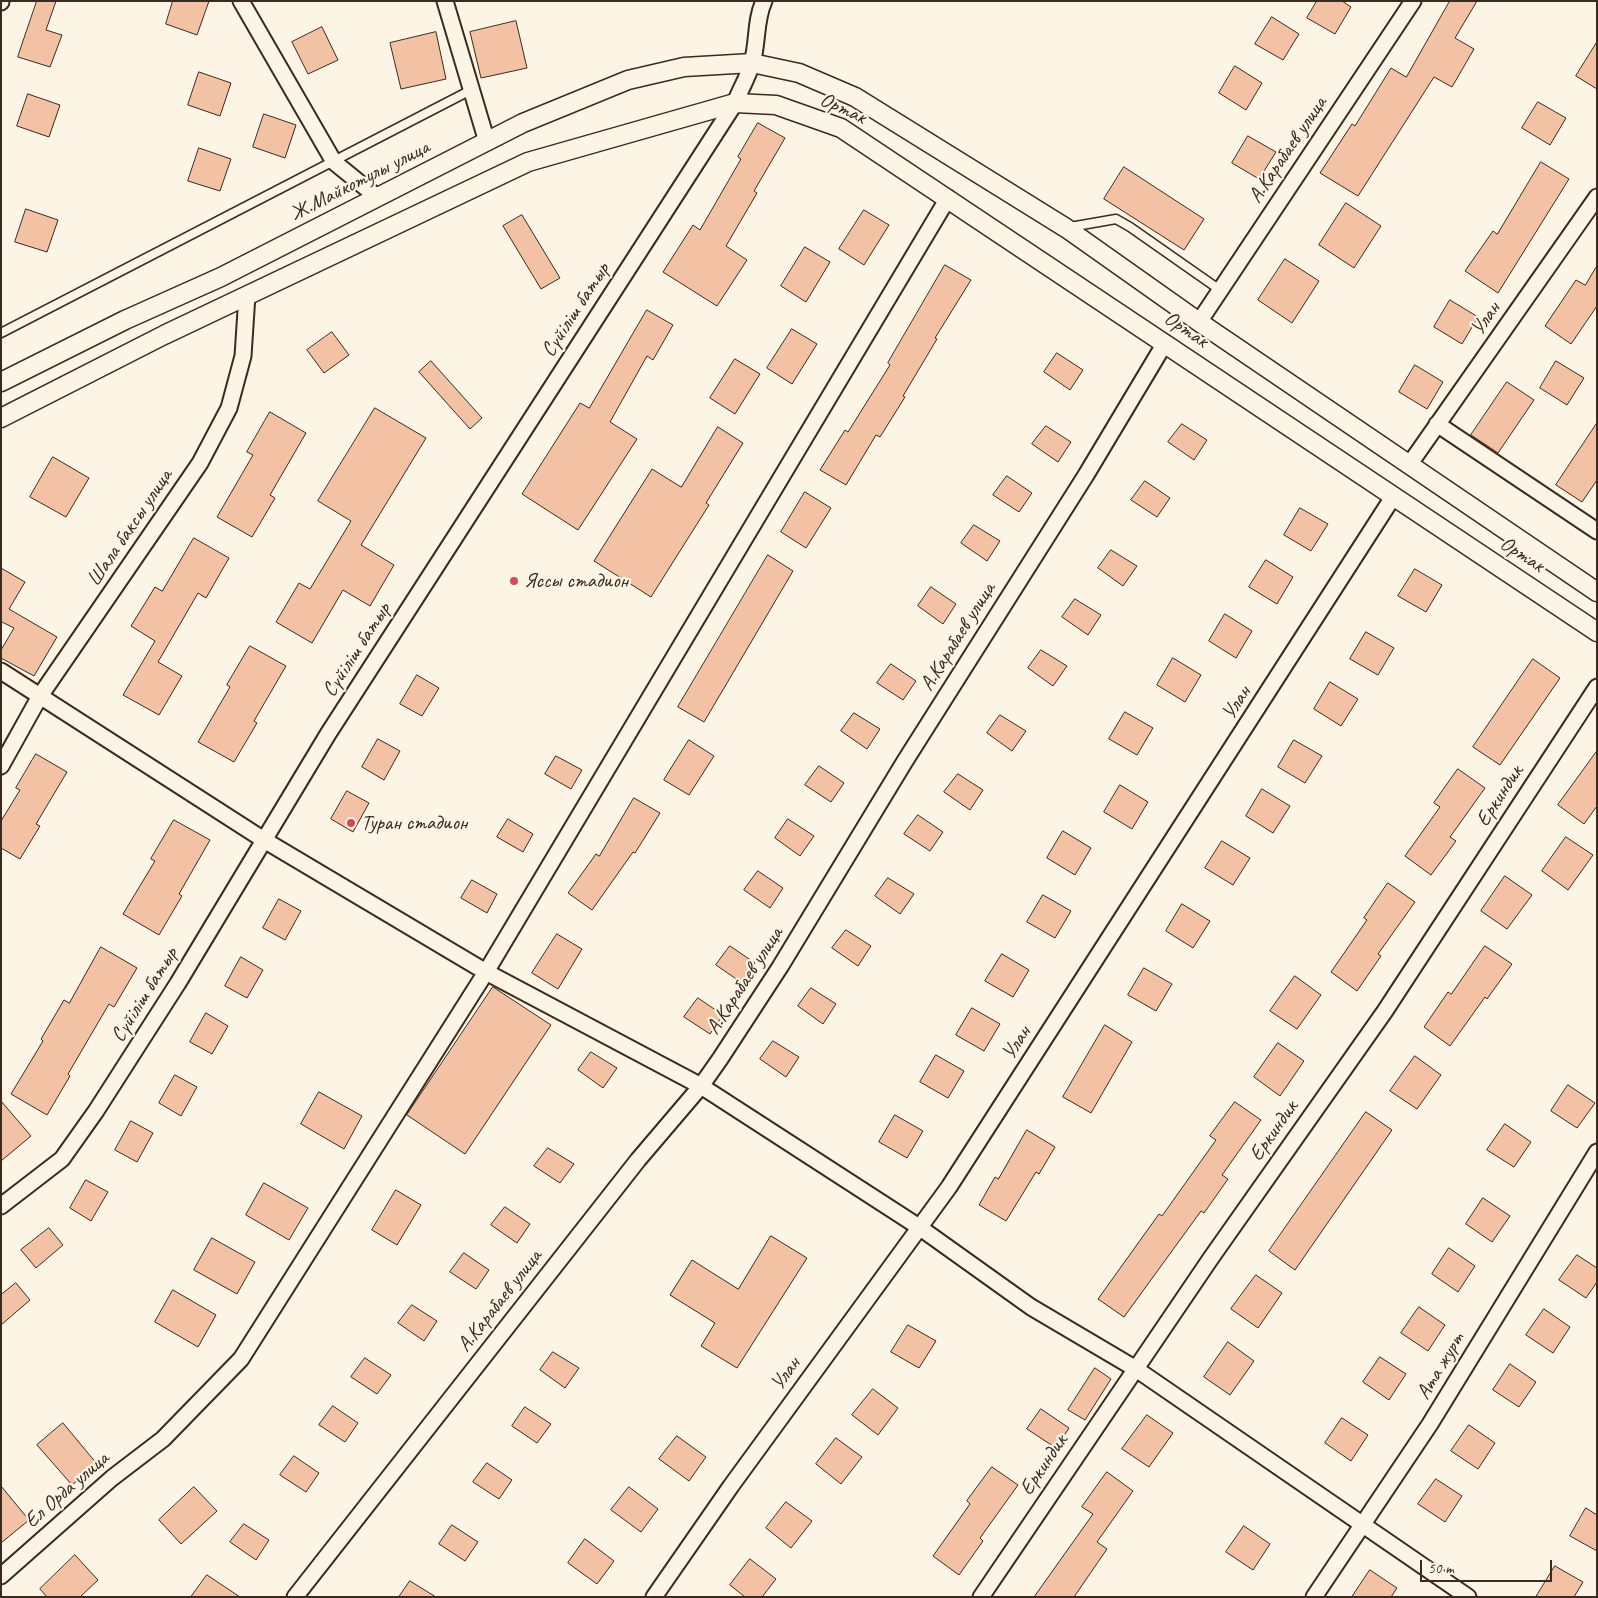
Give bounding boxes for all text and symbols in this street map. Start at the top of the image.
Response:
street label: Ортак [816,87,870,131]
street label: А.Карабаев улица [1243,92,1333,208]
street label: Ж.Майкотулы улица [286,135,434,227]
street label: Сүйіліш батыр [536,258,616,362]
street label: Улан [1466,297,1506,341]
street label: Ортак [1159,306,1213,354]
street label: Шала баксы улица [82,465,178,591]
street label: Ортак [1495,531,1549,579]
place label: Яссы стадион [524,568,628,594]
marker: Яссы стадион [508,575,520,587]
street label: А.Карабаев улица [915,578,1001,696]
street label: Сүйіліш батыр [317,598,397,702]
street label: Улан [1217,681,1257,725]
street label: Еркиндик [1471,761,1529,831]
place label: Туран стадион [361,810,467,836]
marker: Туран стадион [345,817,357,829]
street label: А.Карабаев улица [701,923,789,1039]
street label: Сүйіліш батыр [106,943,184,1047]
street label: Улан [997,1021,1037,1065]
street label: Еркиндик [1244,1096,1304,1166]
street label: А.Карабаев улица [452,1245,548,1357]
street label: Ата журт [1411,1328,1471,1404]
street label: Улан [766,1352,806,1396]
street label: Еркиндик [1015,1430,1073,1500]
street label: Ел Орда улица [20,1446,114,1534]
scale bar [1423,1550,1556,1582]
text: 50 m [1428,1559,1454,1578]

